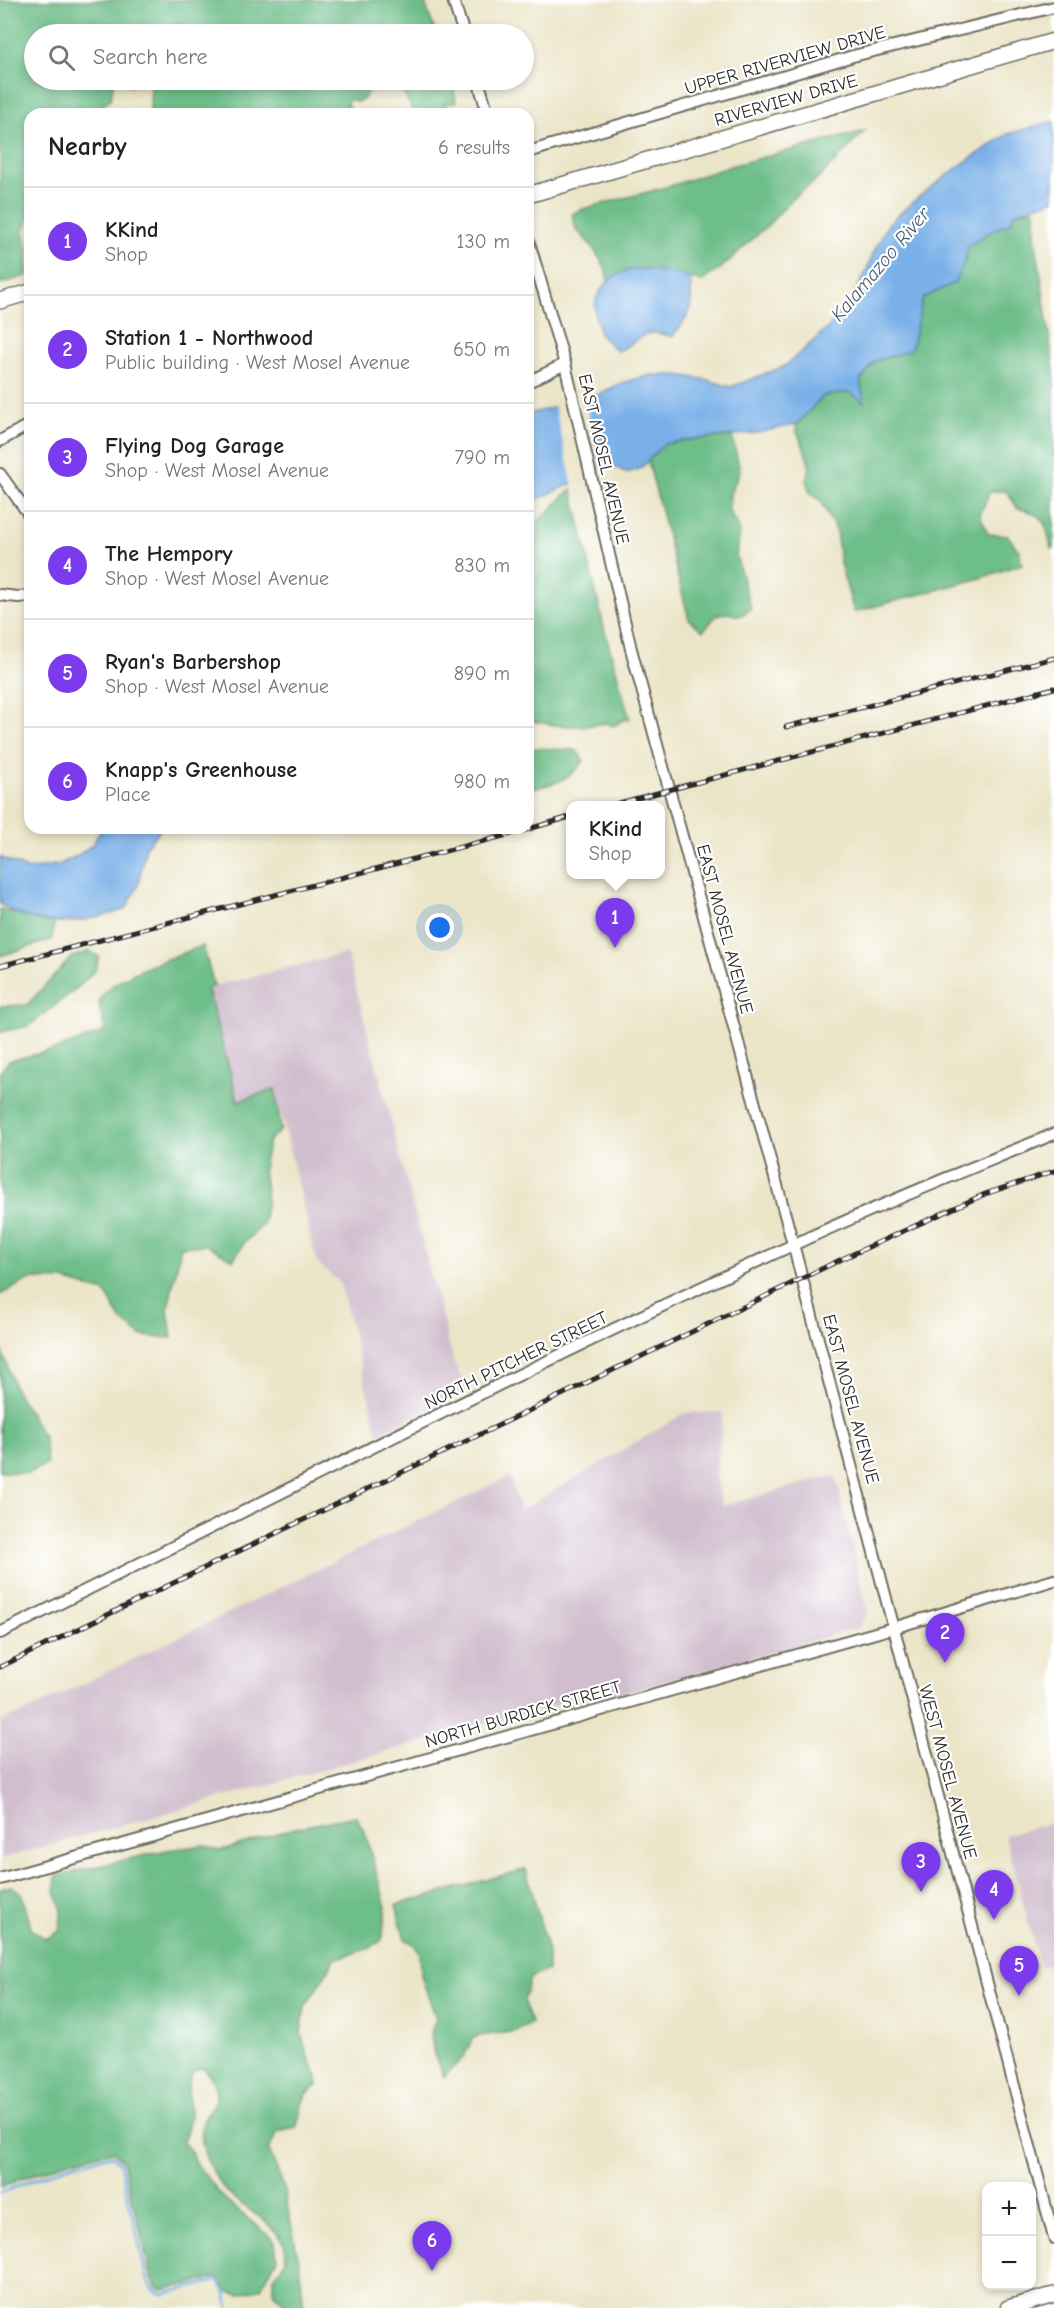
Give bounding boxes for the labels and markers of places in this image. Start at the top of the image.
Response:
pin: 1 [596,898,634,948]
pin: 2 [926,1614,964,1663]
pin: 3 [902,1842,940,1892]
pin: 4 [974,1870,1014,1920]
pin: 5 [1000,1946,1038,1996]
pin: 6 [412,2222,452,2271]

